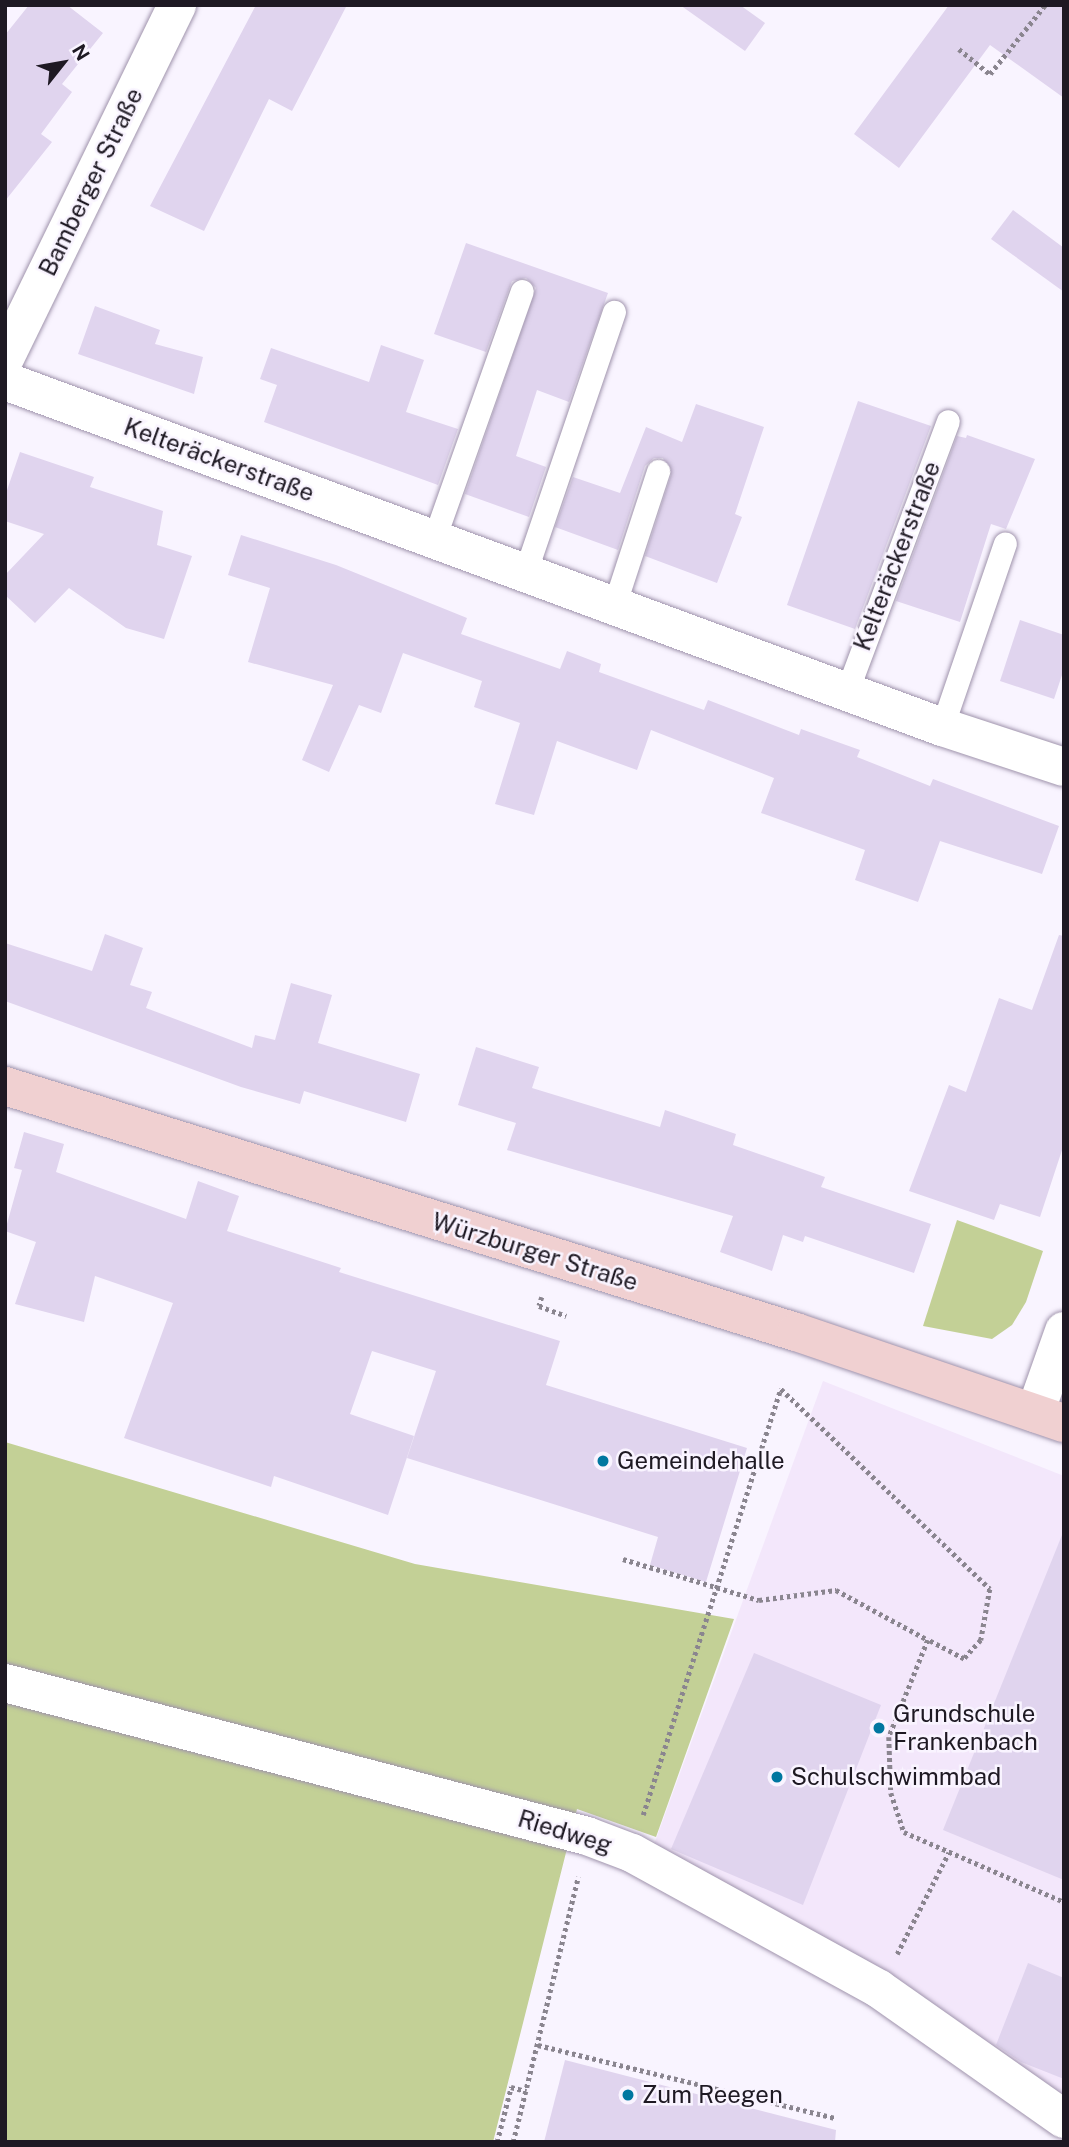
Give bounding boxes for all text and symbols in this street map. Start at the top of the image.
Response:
north arrow [28,28,98,98]
text: N [68,40,94,64]
street label: Bamberger Straße [33,83,149,281]
street label: Kelteräckerstraße [120,412,318,508]
street label: Kelteräckerstraße [848,457,946,655]
street label: Würzburger Straße [429,1207,641,1297]
place label: Gemeindehalle [617,1447,785,1475]
marker: Gemeindehalle [595,1453,611,1469]
place label: Grundschule Frankenbach [893,1700,1038,1756]
marker: Grundschule Frankenbach [871,1720,887,1736]
place label: Schulschwimmbad [791,1763,1001,1791]
marker: Schulschwimmbad [769,1769,785,1785]
street label: Riedweg [514,1804,616,1860]
place label: Zum Reegen [642,2081,783,2109]
marker: Zum Reegen [620,2087,636,2103]

